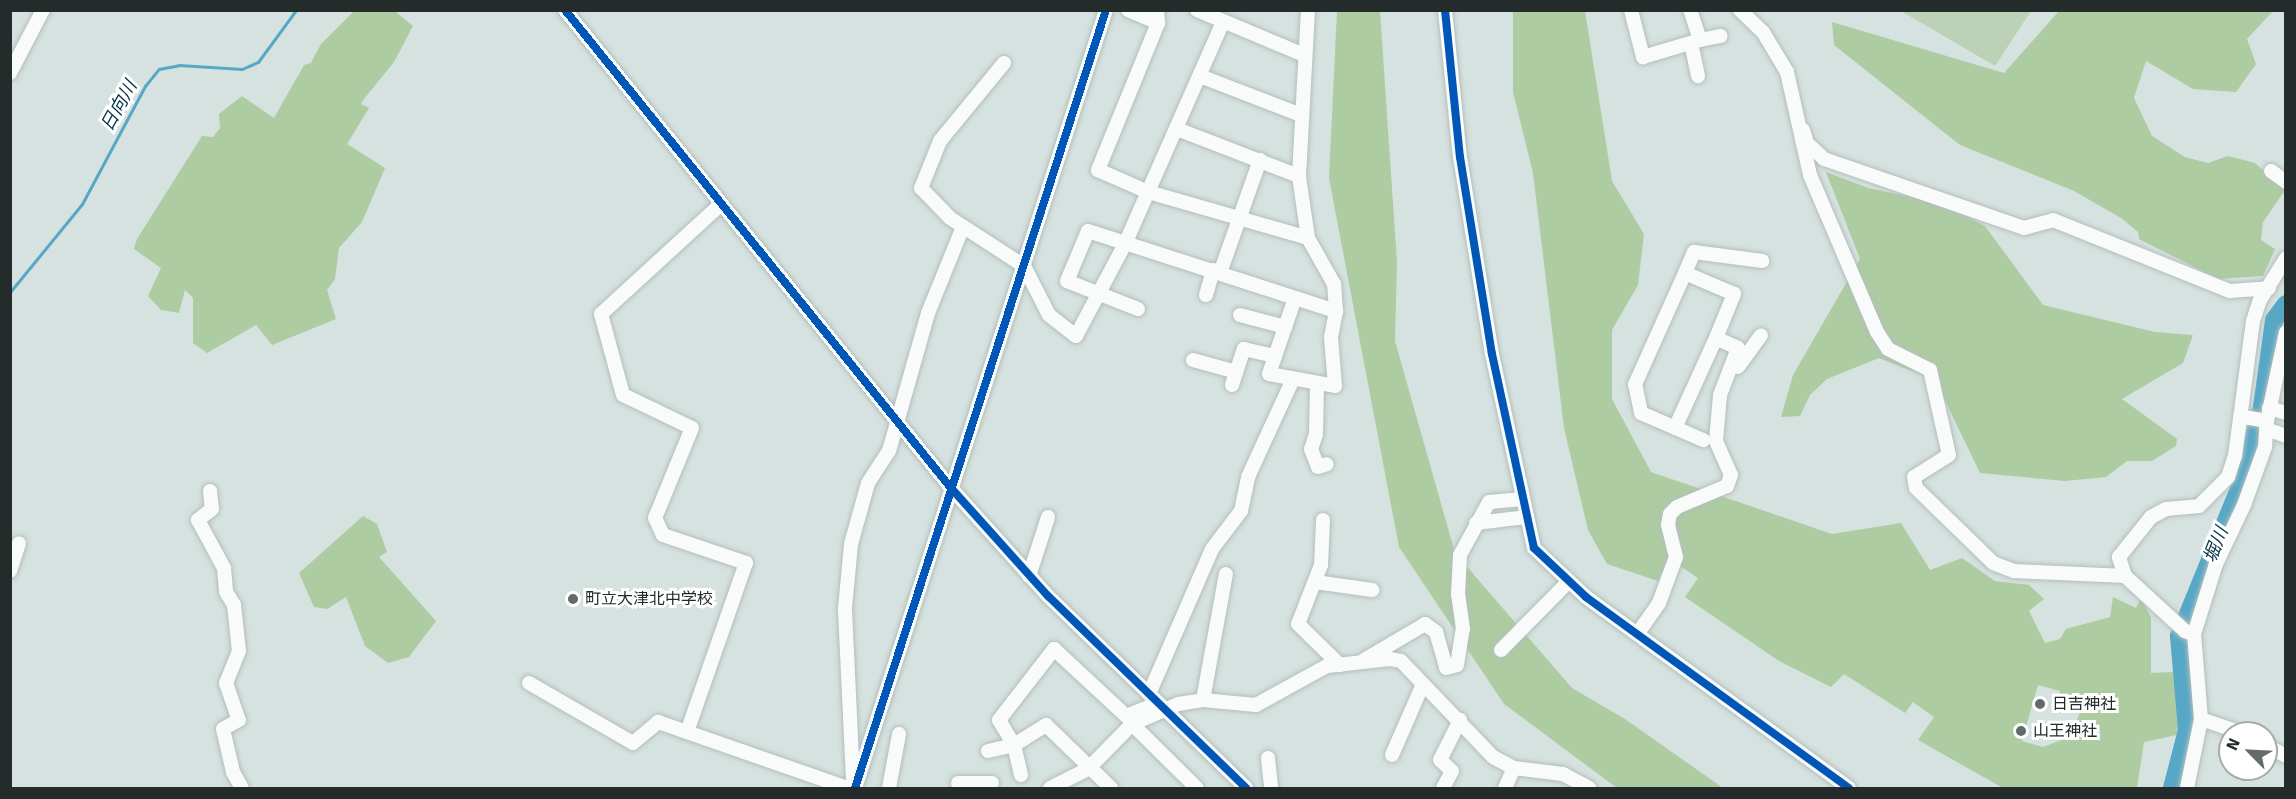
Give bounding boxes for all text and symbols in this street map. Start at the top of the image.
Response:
water label: 日向川 [96,77,142,135]
water label: 堀川 [2199,524,2233,566]
place label: 町立大津北中学校 [585,589,713,609]
marker: 町立大津北中学校 [566,592,580,606]
place label: 日吉神社 [2052,694,2116,714]
marker: 日吉神社 [2033,697,2047,711]
place label: 山王神社 [2033,721,2097,741]
north arrow [2218,721,2278,781]
marker: 山王神社 [2014,724,2028,738]
text: N [2222,735,2245,754]

